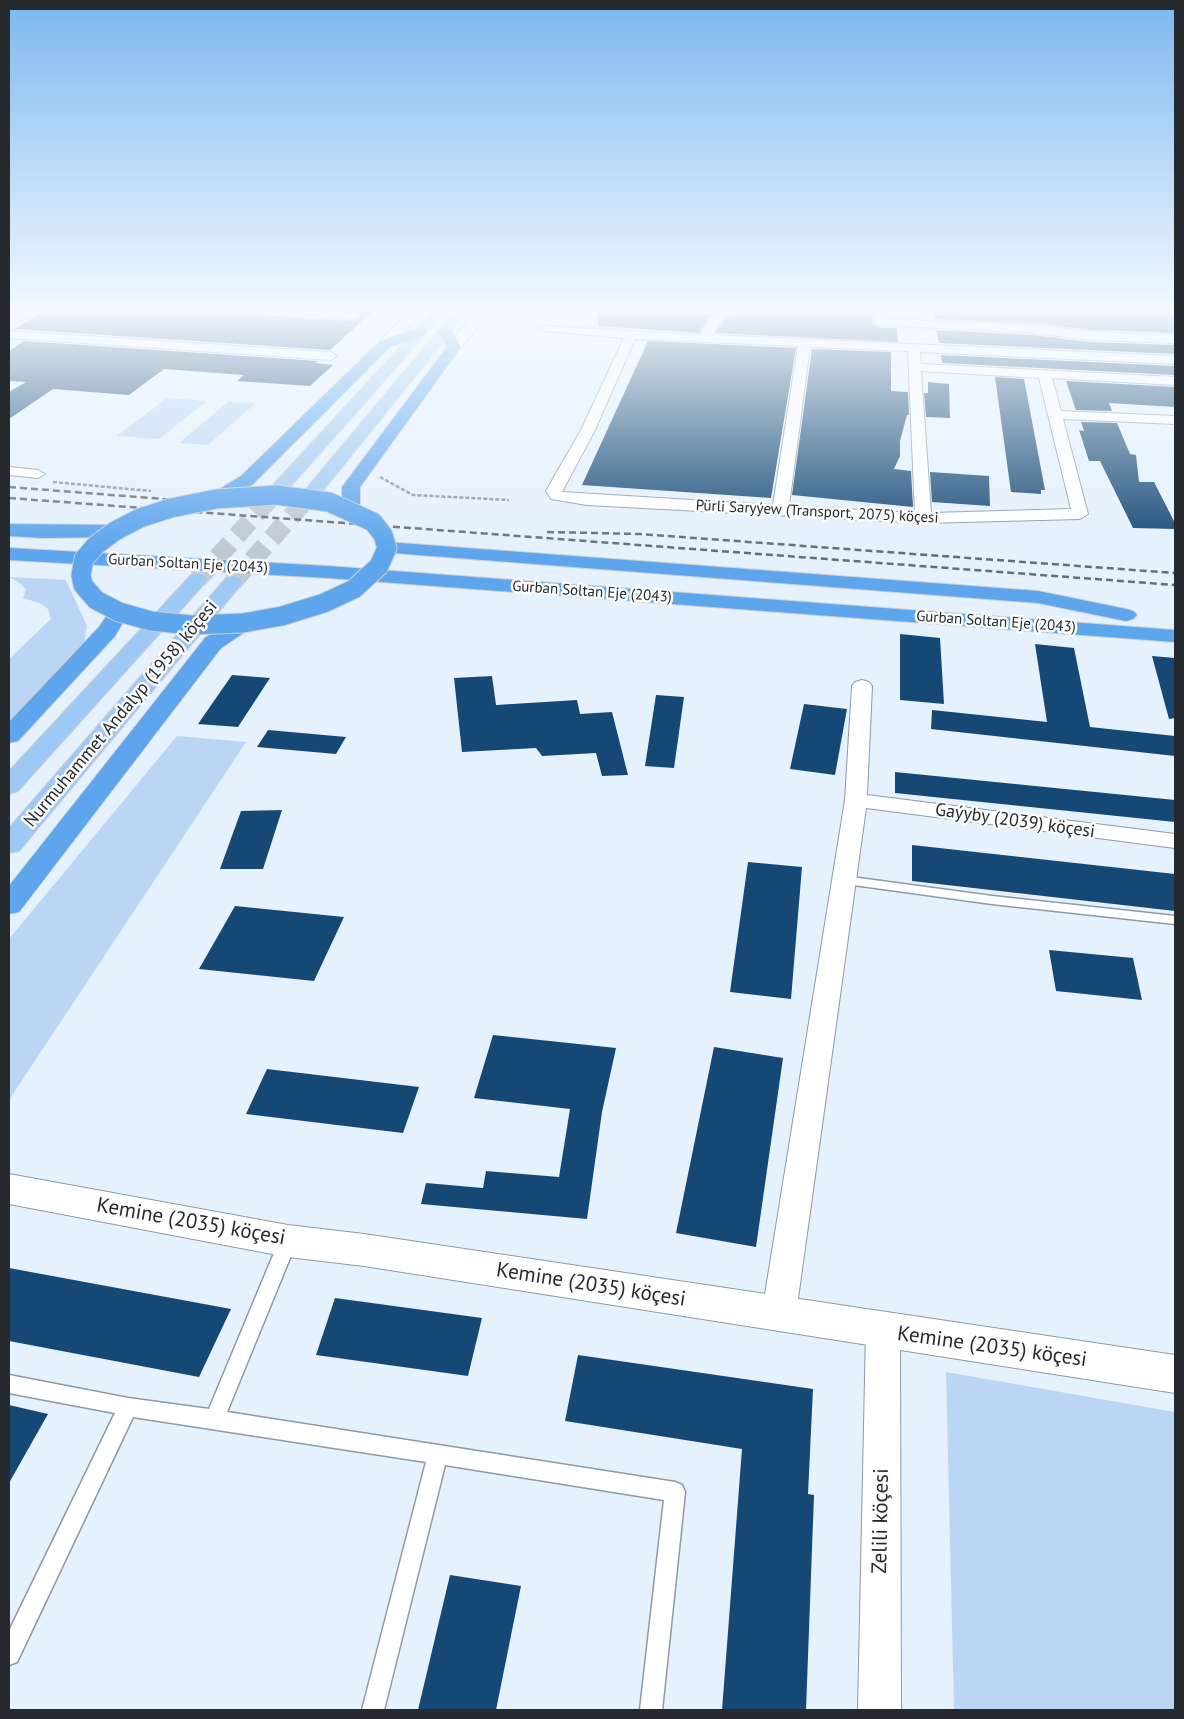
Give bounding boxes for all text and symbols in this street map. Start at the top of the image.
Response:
street label: Pürli Saryýew (Transport, 2075) köçesi [695,497,939,527]
street label: Gurban Soltan Eje (2043) [108,551,268,577]
street label: Gurban Soltan Eje (2043) [512,577,672,607]
street label: Nurmuhammet Andalyp (1958) köçesi [20,596,222,832]
street label: Gurban Soltan Eje (2043) [916,607,1076,637]
street label: Gaýyby (2039) köçesi [934,799,1096,843]
street label: Kemine (2035) köçesi [95,1193,287,1251]
street label: Kemine (2035) köçesi [495,1258,687,1312]
street label: Kemine (2035) köçesi [896,1321,1088,1373]
street label: Zelili köçesi [867,1468,895,1574]

